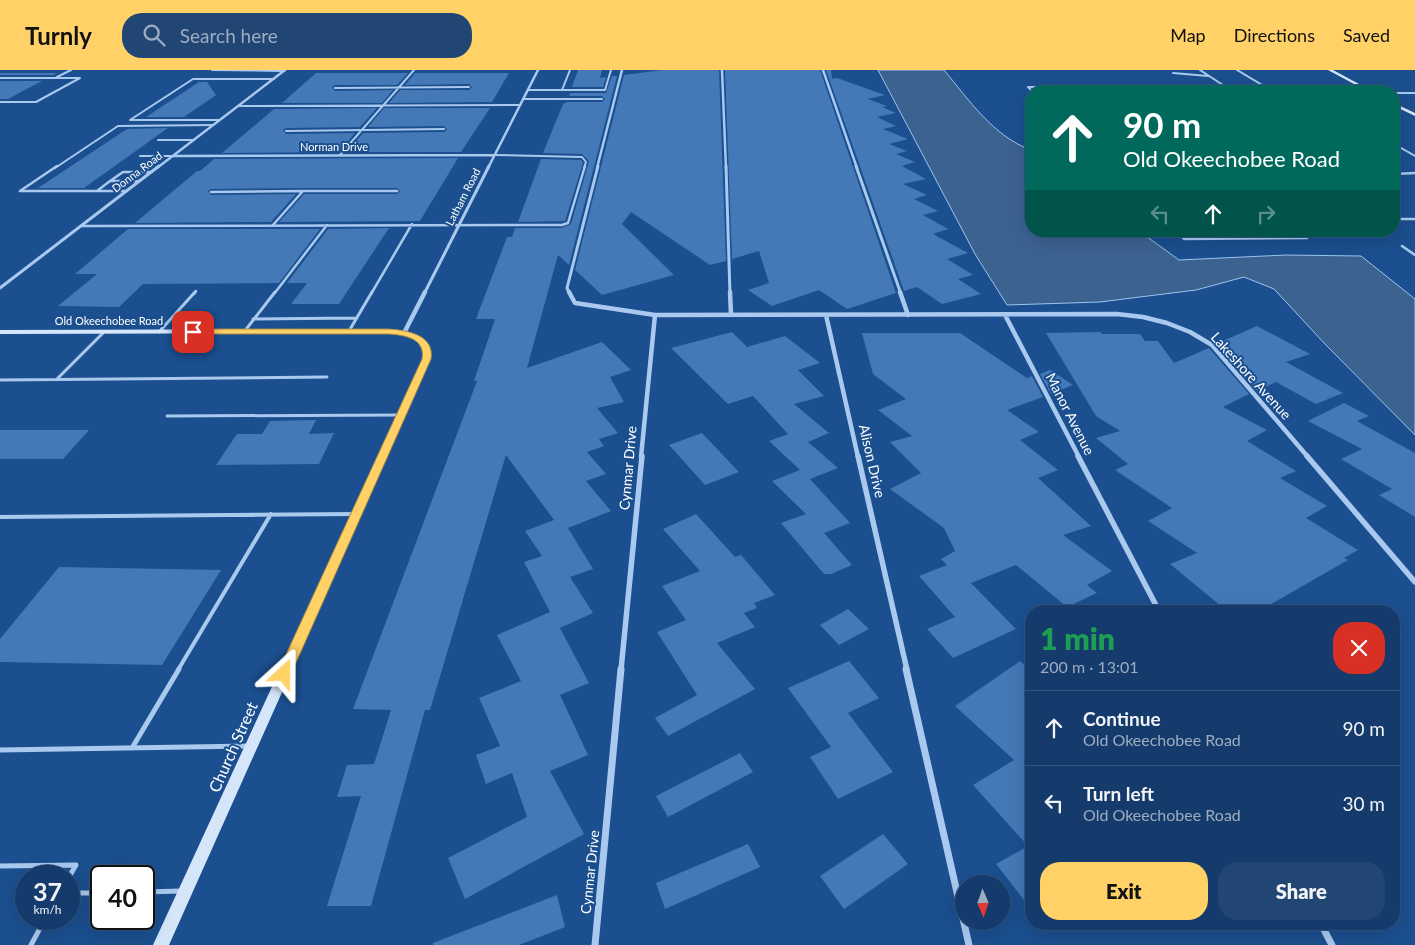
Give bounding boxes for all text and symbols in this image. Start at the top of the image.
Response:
search box [122,13,472,58]
text: Turnly [25,21,92,50]
icon: search [140,21,168,49]
text: Search here [180,24,278,47]
text: Map [1170,24,1206,46]
text: Directions [1234,24,1315,46]
text: Saved [1343,24,1390,46]
text: 90 m [1123,103,1201,145]
icon: ahead [1040,105,1105,170]
street label: Norman Drive [300,140,368,153]
text: Old Okeechobee Road [1123,145,1340,172]
street label: Donna Road [109,149,164,195]
street label: Latham Road [442,166,483,228]
icon: left [1146,200,1174,228]
icon: ahead [1199,200,1227,228]
icon: right [1252,200,1280,228]
pin [172,311,214,353]
street label: Old Okeechobee Road [55,314,163,327]
icon: arrive [179,318,207,346]
street label: Lakeshore Avenue [1208,328,1295,423]
street label: Manor Avenue [1042,370,1098,458]
street label: Alison Drive [856,422,889,499]
street label: Cynmar Drive [615,425,640,511]
text: 1 min [1040,620,1115,656]
button: close [1333,622,1385,674]
position arrow [257,647,309,699]
text: 200 m · 13:01 [1040,657,1139,676]
street label: Church Street [204,698,261,795]
text: Continue [1083,707,1161,730]
icon: ahead [1040,714,1068,742]
text: 90 m [1342,717,1385,740]
text: Old Okeechobee Road [1083,730,1241,749]
text: Turn left [1083,782,1154,805]
icon: left [1040,789,1068,817]
text: 30 m [1342,792,1385,815]
text: Old Okeechobee Road [1083,805,1241,824]
street label: Cynmar Drive [577,829,602,915]
button: Exit [1040,862,1208,920]
button: Share [1218,862,1385,920]
speed limit sign: 40 [90,865,155,930]
north arrow [955,875,1010,930]
map controls [955,875,1010,930]
text: 37 [33,876,62,906]
text: km/h [33,902,62,917]

